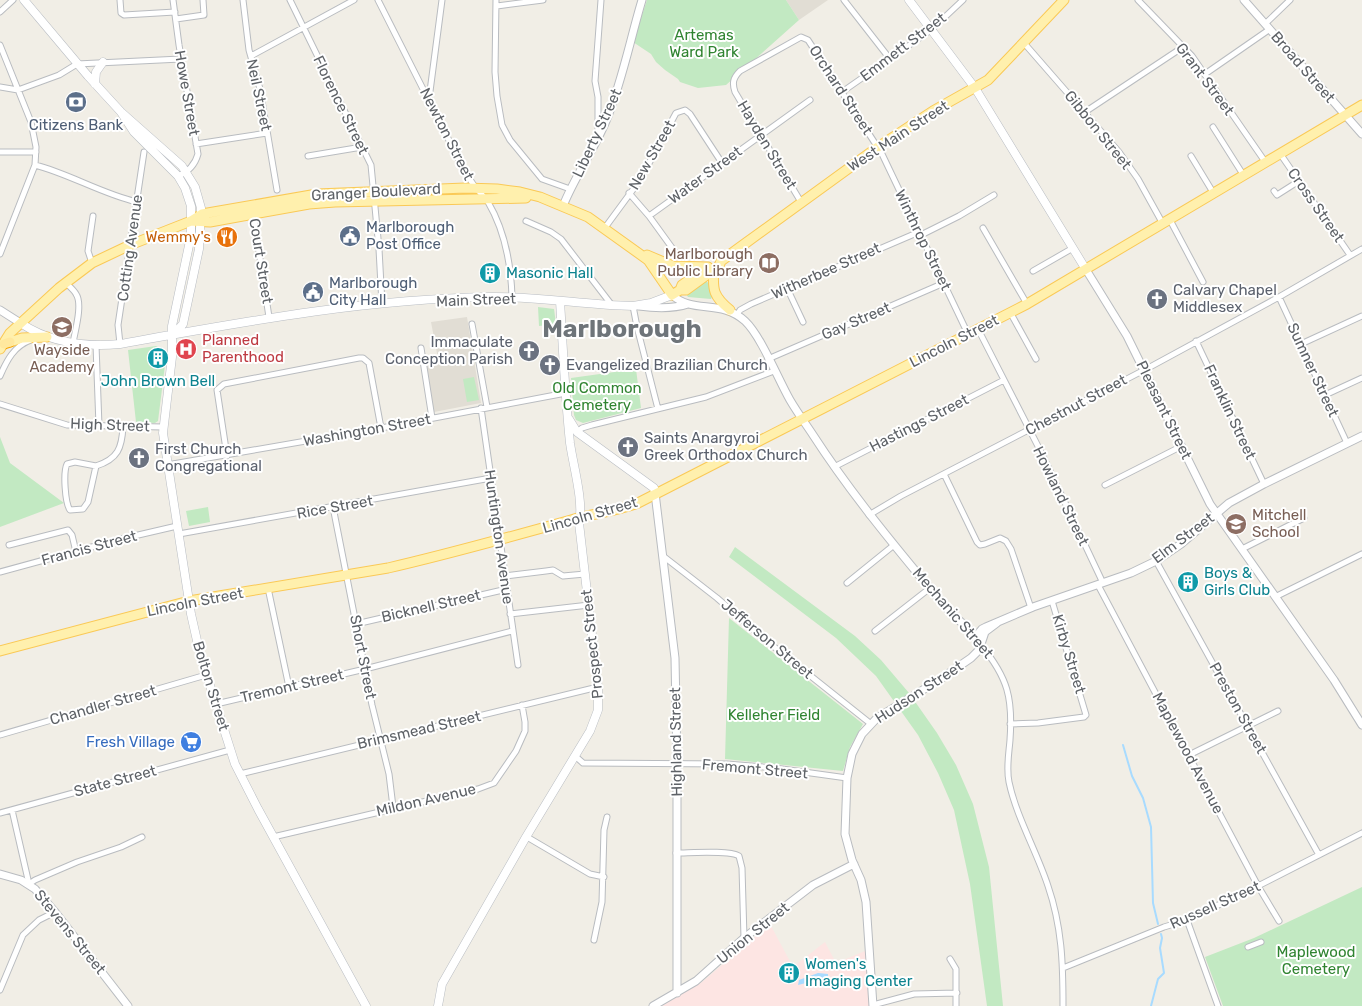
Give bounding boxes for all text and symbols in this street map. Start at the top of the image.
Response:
street label: Emmett Street [856,9,950,85]
park label: Artemas Ward Park [669,26,739,61]
street label: Broad Street [1267,28,1339,106]
street label: Grant Street [1172,39,1238,119]
street label: Orchard Street [805,42,877,138]
street label: Howe Street [171,49,203,137]
street label: Florence Street [309,53,373,158]
street label: Neil Street [243,57,275,133]
street label: Newton Street [416,85,478,183]
street label: Liberty Street [569,86,625,180]
street label: Gibbon Street [1061,87,1135,173]
bank icon: Citizens Bank [64,90,88,114]
street label: West Main Street [844,96,952,175]
street label: Hayden Street [733,97,801,193]
place label: Citizens Bank [29,116,124,134]
street label: New Street [625,117,679,193]
street label: Water Street [665,142,745,208]
street label: Cross Street [1284,164,1348,246]
street label: Granger Boulevard [311,180,441,204]
street label: Winthrop Street [891,187,955,293]
street label: Cotting Avenue [114,193,146,303]
street label: Court Street [245,217,277,305]
place label: Marlborough Post Office [366,218,454,253]
public building icon: Marlborough Post Office [338,224,362,248]
restaurant icon: Wemmy's [215,225,239,249]
place label: Wemmy's [146,228,211,246]
street label: Witherbee Street [769,239,883,303]
place label: Marlborough Public Library [657,245,753,280]
library icon: Marlborough Public Library [757,251,781,275]
building icon: Masonic Hall [478,261,502,285]
place label: Masonic Hall [506,264,593,282]
place label: Marlborough City Hall [329,274,417,309]
public building icon: Marlborough City Hall [301,280,325,304]
place label: Calvary Chapel Middlesex [1173,281,1277,316]
church icon: Calvary Chapel Middlesex [1145,287,1169,311]
street label: Main Street [436,290,516,310]
street label: Gay Street [819,298,893,344]
street label: Lincoln Street [906,311,1002,371]
district label: Marlborough [542,314,702,343]
school or university icon: Wayside Academy [50,315,74,339]
street label: Sumner Street [1283,320,1343,420]
place label: Planned Parenthood [202,331,284,366]
place label: Immaculate Conception Parish [385,333,513,368]
hospital icon: Planned Parenthood [174,337,198,361]
church icon: Immaculate Conception Parish [517,339,541,363]
place label: Wayside Academy [29,341,95,376]
building icon: John Brown Bell [146,346,170,370]
church icon: Evangelized Brazilian Church [538,353,562,377]
place label: Evangelized Brazilian Church [566,356,768,374]
street label: Pleasant Street [1132,358,1196,462]
street label: Franklin Street [1200,362,1260,462]
street label: Chestnut Street [1022,371,1130,439]
place label: John Brown Bell [101,372,215,390]
park label: Old Common Cemetery [552,379,642,414]
street label: Hastings Street [866,390,972,456]
street label: Washington Street [302,410,432,450]
street label: High Street [70,415,150,435]
place label: Saints Anargyroi Greek Orthodox Church [644,429,808,464]
church icon: Saints Anargyroi Greek Orthodox Church [616,435,640,459]
place label: First Church Congregational [155,440,262,475]
street label: Howland Street [1029,443,1093,549]
church icon: First Church Congregational [127,446,151,470]
street label: Huntington Avenue [481,469,517,605]
street label: Rice Street [295,491,375,523]
street label: Lincoln Street [540,493,640,537]
place label: Mitchell School [1252,506,1307,541]
street label: Elm Street [1148,509,1218,567]
school or university icon: Mitchell School [1224,512,1248,536]
street label: Francis Street [39,527,139,569]
street label: Mechanic Street [909,564,997,662]
place label: Boys & Girls Club [1204,564,1270,599]
building icon: Boys & Girls Club [1176,570,1200,594]
street label: Lincoln Street [145,584,245,620]
street label: Bicknell Street [380,586,483,626]
street label: Prospect Street [577,588,607,700]
street label: Jefferson Street [717,595,817,683]
street label: Kirby Street [1048,612,1090,696]
street label: Short Street [346,613,380,701]
street label: Bolton Street [189,639,233,733]
street label: Hudson Street [872,657,966,727]
street label: Preston Street [1205,659,1271,757]
street label: Tremont Street [239,665,345,707]
street label: Chandler Street [48,681,158,729]
street label: Highland Street [666,687,686,797]
street label: Maplewood Avenue [1148,689,1228,817]
park label: Kelleher Field [728,706,820,724]
street label: Brimsmead Street [355,707,483,753]
supermarket icon: Fresh Village [179,730,203,754]
place label: Fresh Village [86,733,175,751]
street label: Fremont Street [701,755,809,783]
street label: State Street [72,761,158,801]
street label: Mildon Avenue [374,780,478,820]
street label: Russell Street [1167,877,1263,933]
street label: Stevens Street [30,886,110,978]
street label: Union Street [713,898,793,968]
park label: Maplewood Cemetery [1277,943,1355,978]
place label: Women's Imaging Center [805,955,913,990]
building icon: Women's Imaging Center [777,961,801,985]

